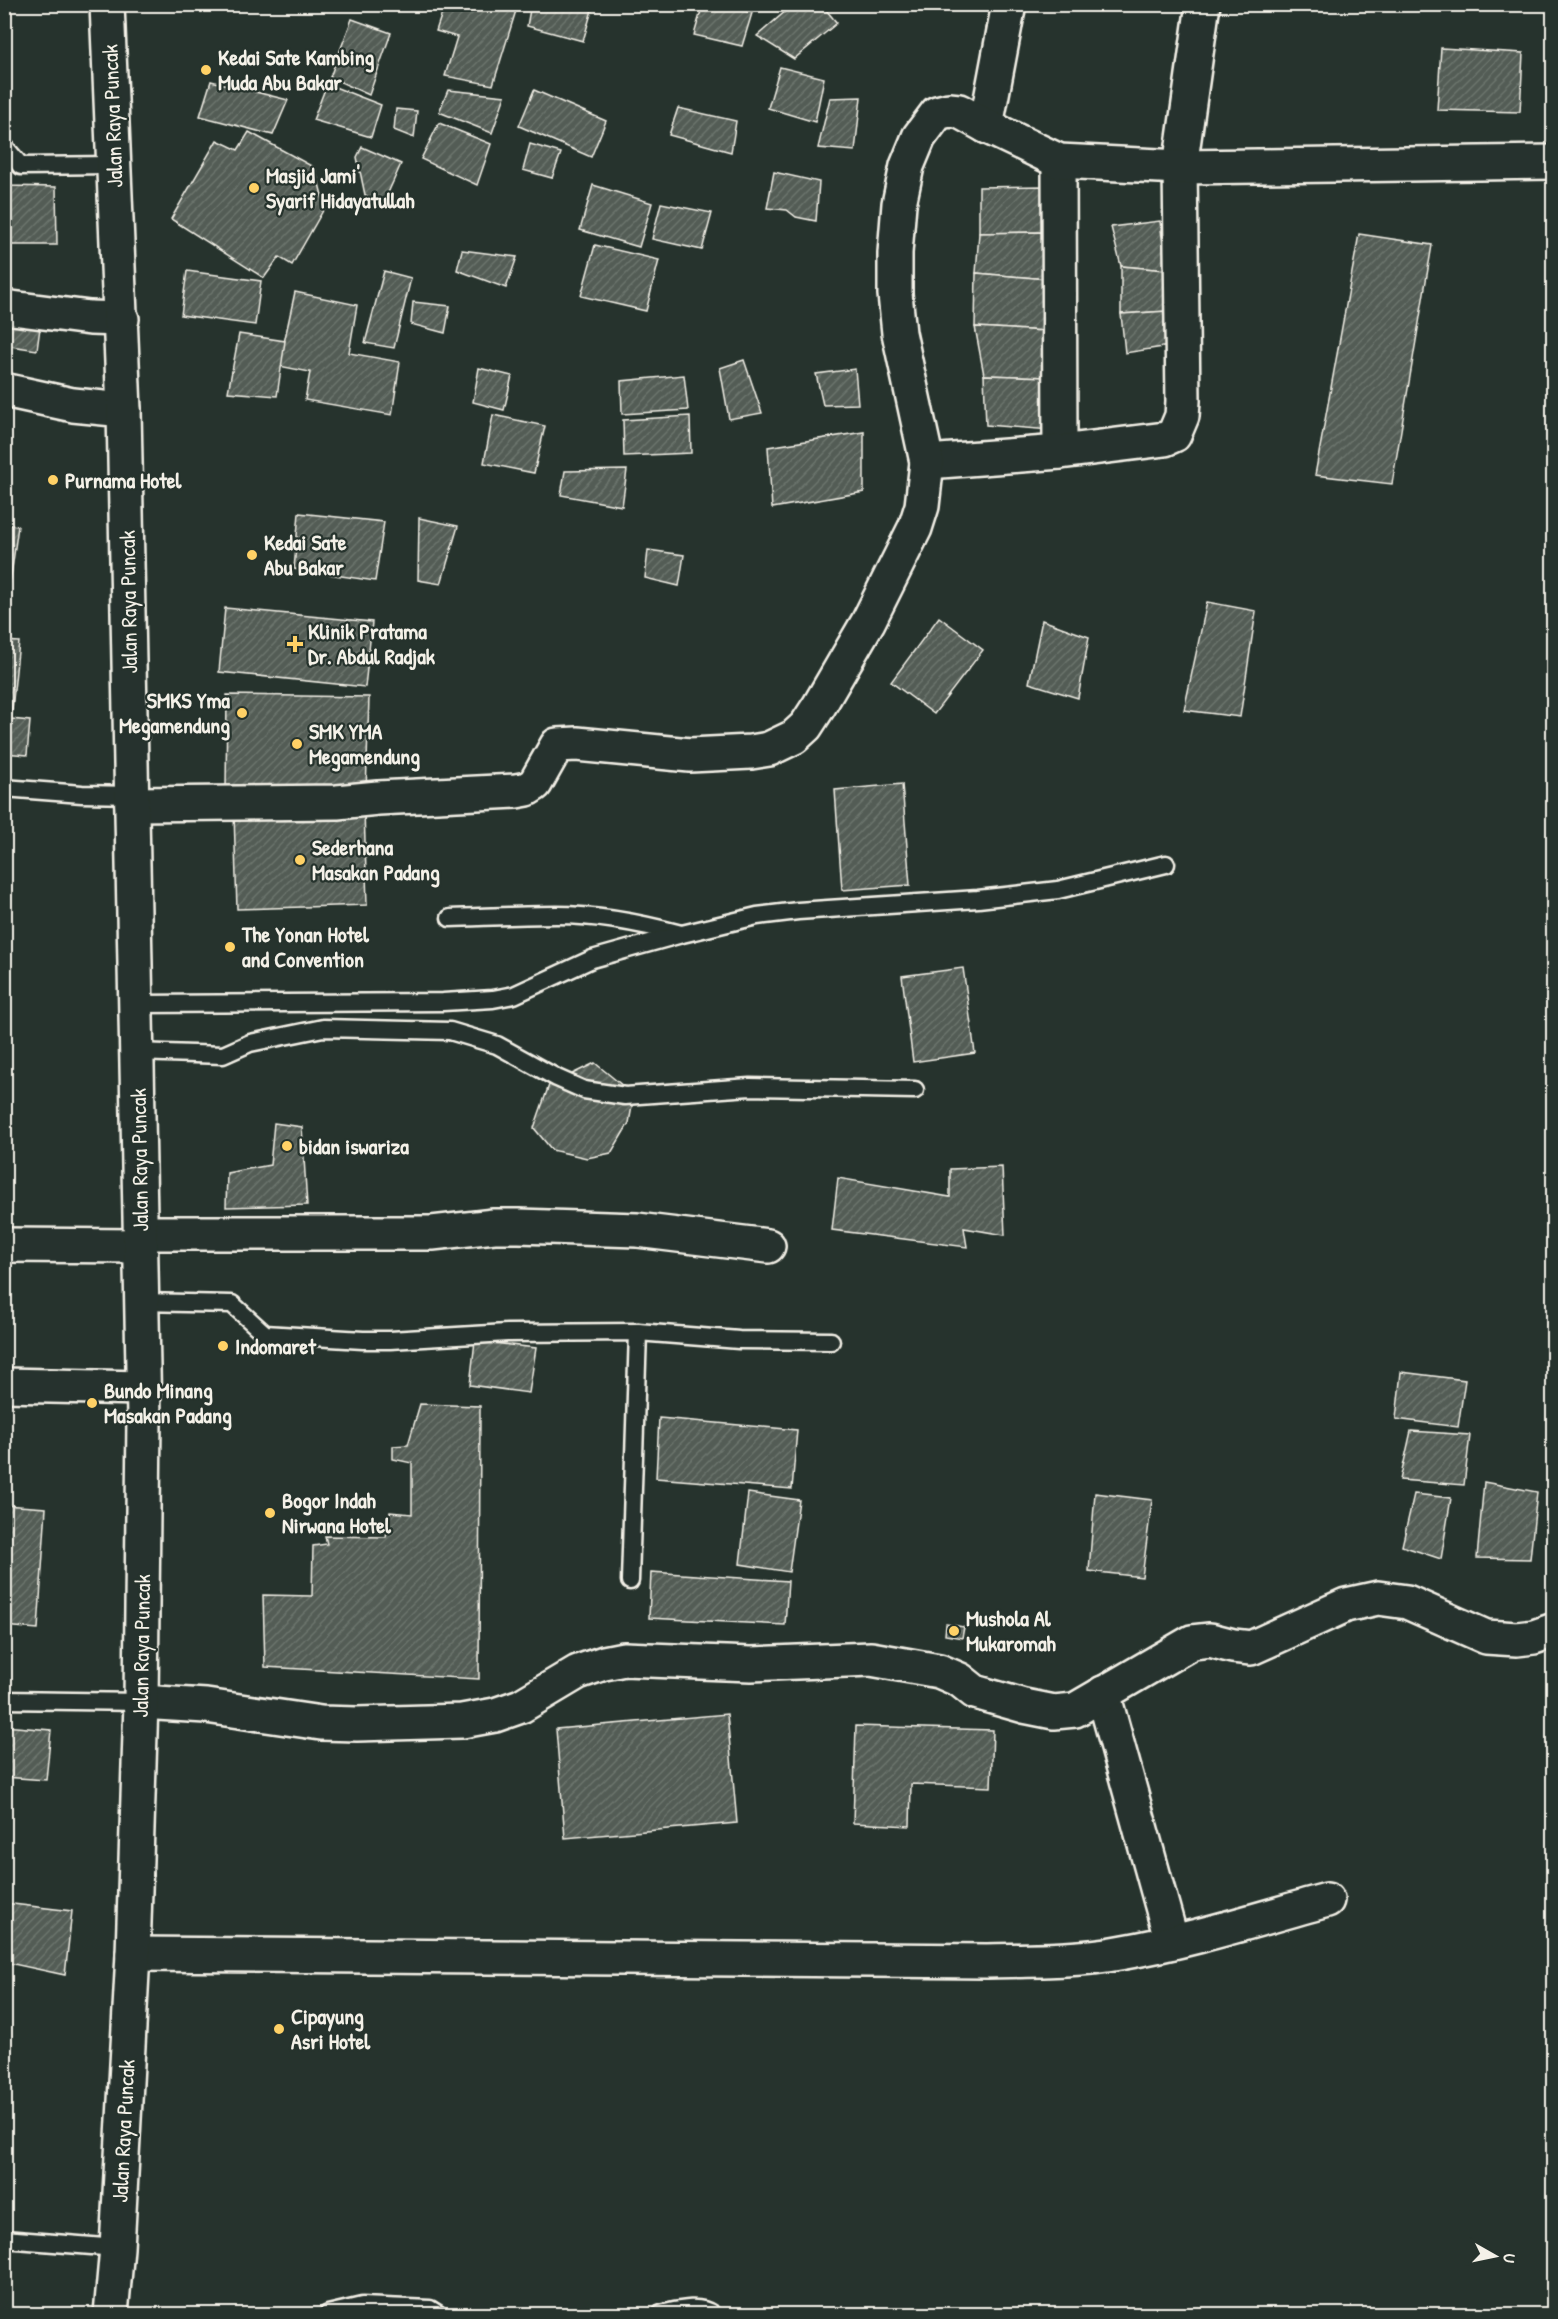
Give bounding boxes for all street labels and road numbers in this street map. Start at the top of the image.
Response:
street label: Jalan Raya Puncak [95,44,129,188]
street label: Jalan Raya Puncak [112,530,144,674]
street label: Jalan Raya Puncak [123,1088,155,1232]
street label: Jalan Raya Puncak [125,1574,157,1718]
street label: Jalan Raya Puncak [104,2059,142,2203]

